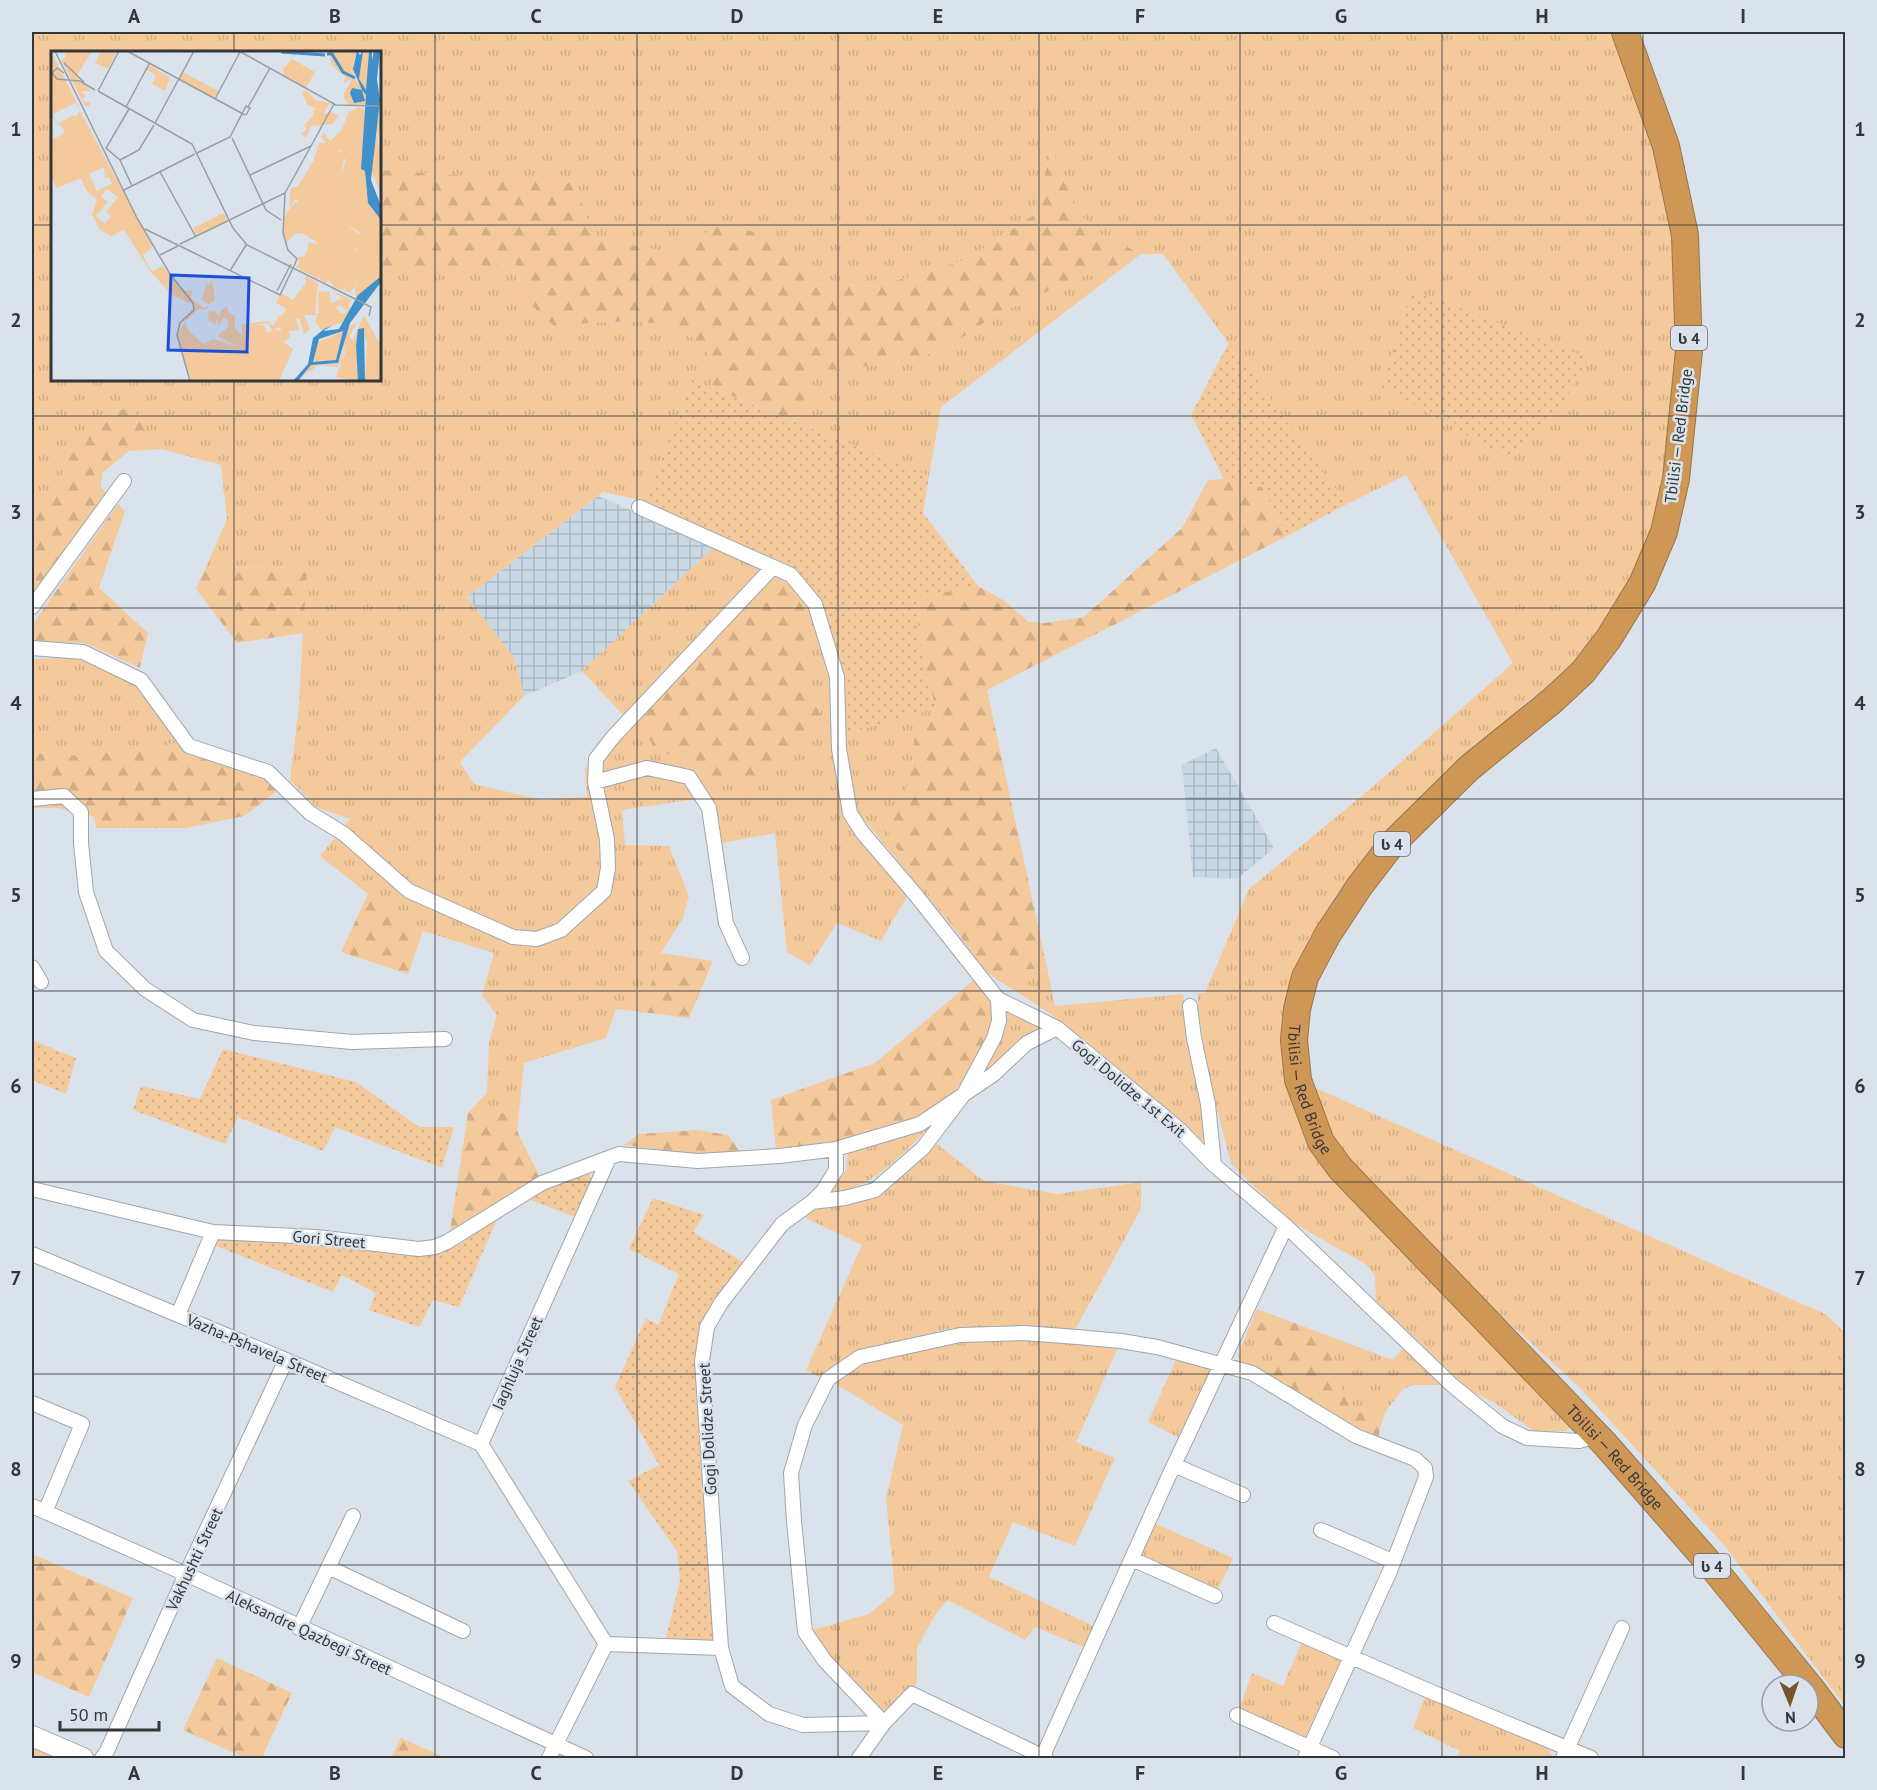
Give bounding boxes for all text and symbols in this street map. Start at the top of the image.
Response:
text: A [128,3,141,29]
text: B [329,3,341,29]
text: C [530,3,542,29]
text: D [731,3,744,29]
text: E [933,3,943,29]
text: F [1135,3,1145,29]
text: G [1335,3,1347,29]
text: H [1535,3,1549,29]
text: I [1740,3,1746,29]
inset map [51,51,381,381]
text: 1 [10,116,22,142]
text: 1 [1854,116,1866,142]
text: 2 [10,307,22,333]
text: 2 [1854,307,1866,333]
road number: ს 4 [1671,326,1707,350]
street label: Tbilisi — Red Bridge [1660,368,1696,504]
text: 3 [10,499,22,525]
text: 3 [1854,499,1866,525]
text: 4 [10,690,22,716]
text: 4 [1854,690,1866,716]
road number: ს 4 [1374,832,1410,856]
text: 5 [10,882,22,908]
text: 5 [1854,882,1866,908]
street label: Tbilisi — Red Bridge [1284,1023,1337,1158]
street label: Gogi Dolidze 1st Exit [1068,1034,1191,1142]
text: 6 [10,1073,22,1099]
text: 6 [1854,1073,1866,1099]
street label: Gori Street [292,1226,367,1252]
text: 7 [10,1265,22,1291]
text: 7 [1854,1265,1866,1291]
street label: Vazha-Pshavela Street [183,1309,331,1387]
street label: Iaghluja Street [487,1312,547,1413]
street label: Gogi Dolidze Street [694,1362,720,1496]
street label: Tbilisi — Red Bridge [1562,1400,1668,1514]
text: 8 [10,1456,22,1482]
text: 8 [1854,1456,1866,1482]
street label: Vakhushti Street [161,1504,227,1615]
road number: ს 4 [1694,1554,1730,1578]
street label: Aleksandre Qazbegi Street [223,1585,395,1679]
text: 9 [10,1648,22,1674]
text: 9 [1854,1648,1866,1674]
north arrow [1760,1673,1820,1733]
scale bar [60,1694,159,1732]
text: 50 m [69,1703,108,1726]
text: N [1785,1708,1796,1728]
text: A [128,1760,141,1786]
text: B [329,1760,341,1786]
text: C [530,1760,542,1786]
text: D [731,1760,744,1786]
text: E [933,1760,943,1786]
text: F [1135,1760,1145,1786]
text: G [1335,1760,1347,1786]
text: H [1535,1760,1549,1786]
text: I [1740,1760,1746,1786]

